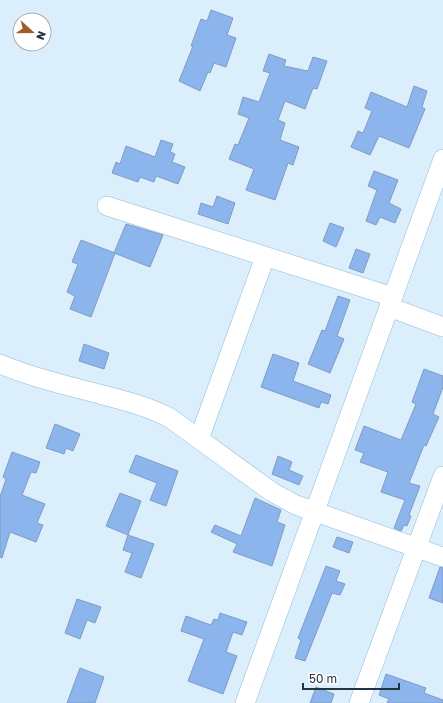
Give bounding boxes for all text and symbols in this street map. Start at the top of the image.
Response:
north arrow [12,12,52,52]
text: N [34,30,49,42]
scale bar [303,665,399,691]
text: 50 m [309,671,337,686]

